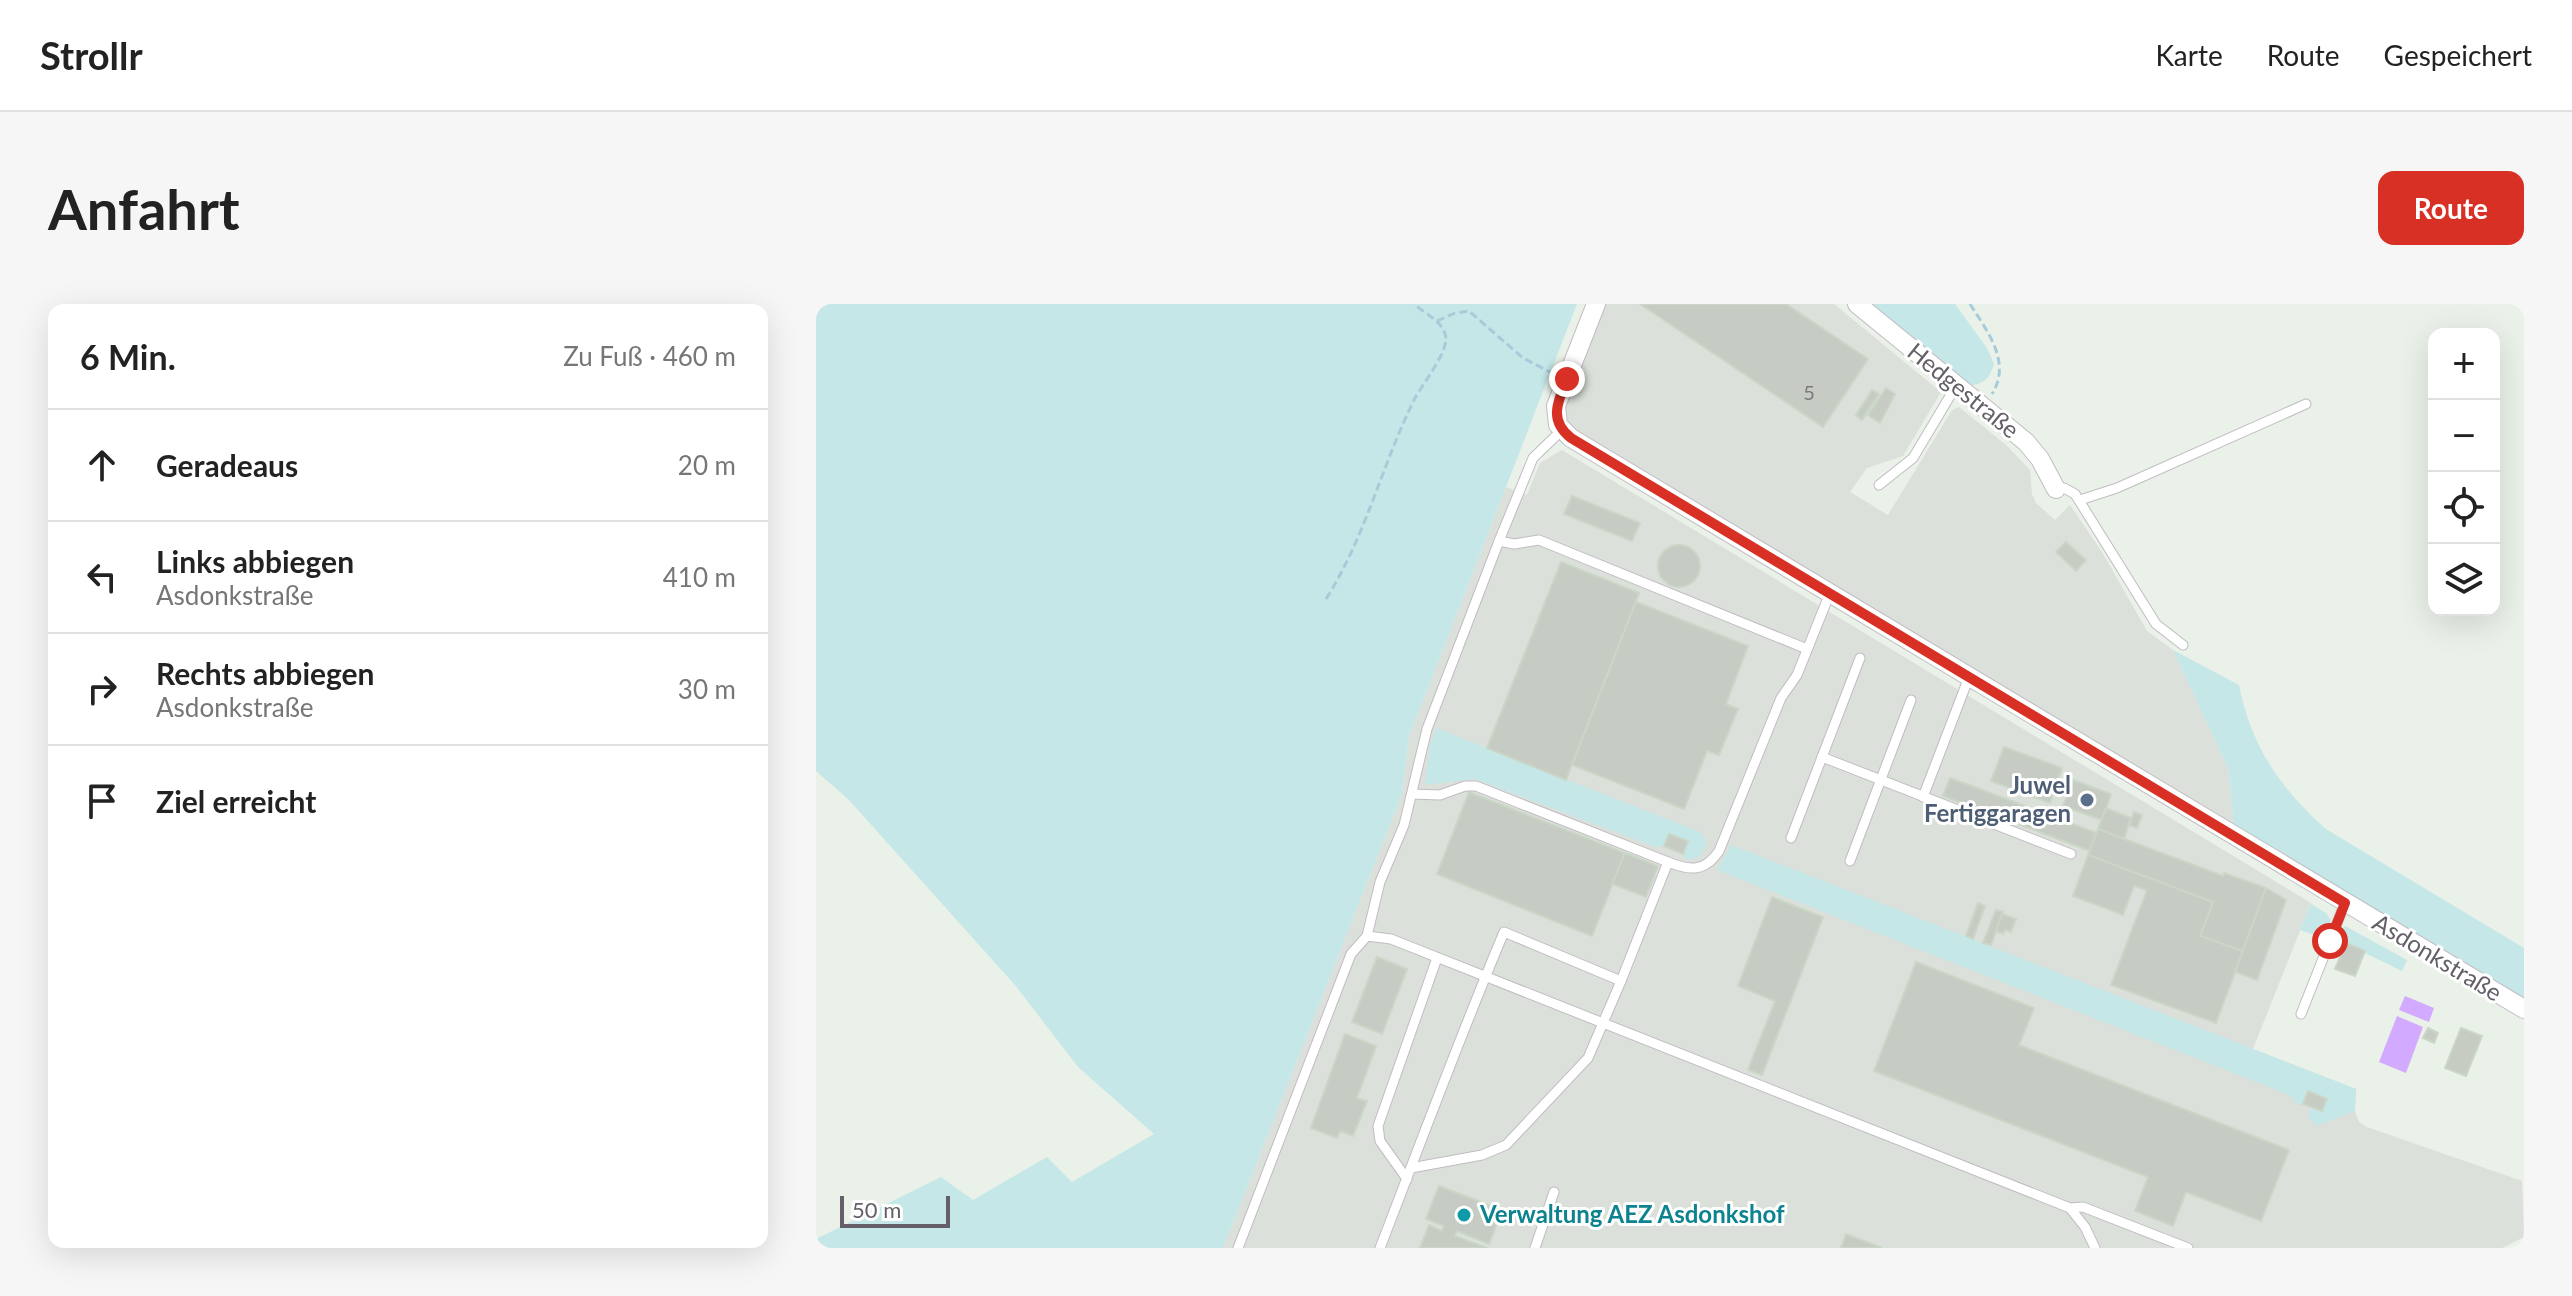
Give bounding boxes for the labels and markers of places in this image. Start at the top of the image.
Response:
place label: Juwel Fertiggaragen [1924,770,2071,827]
marker: Juwel Fertiggaragen [2078,791,2096,809]
place label: Verwaltung AEZ Asdonkshof [1479,1199,1785,1228]
marker: Verwaltung AEZ Asdonkshof [1455,1206,1473,1224]

